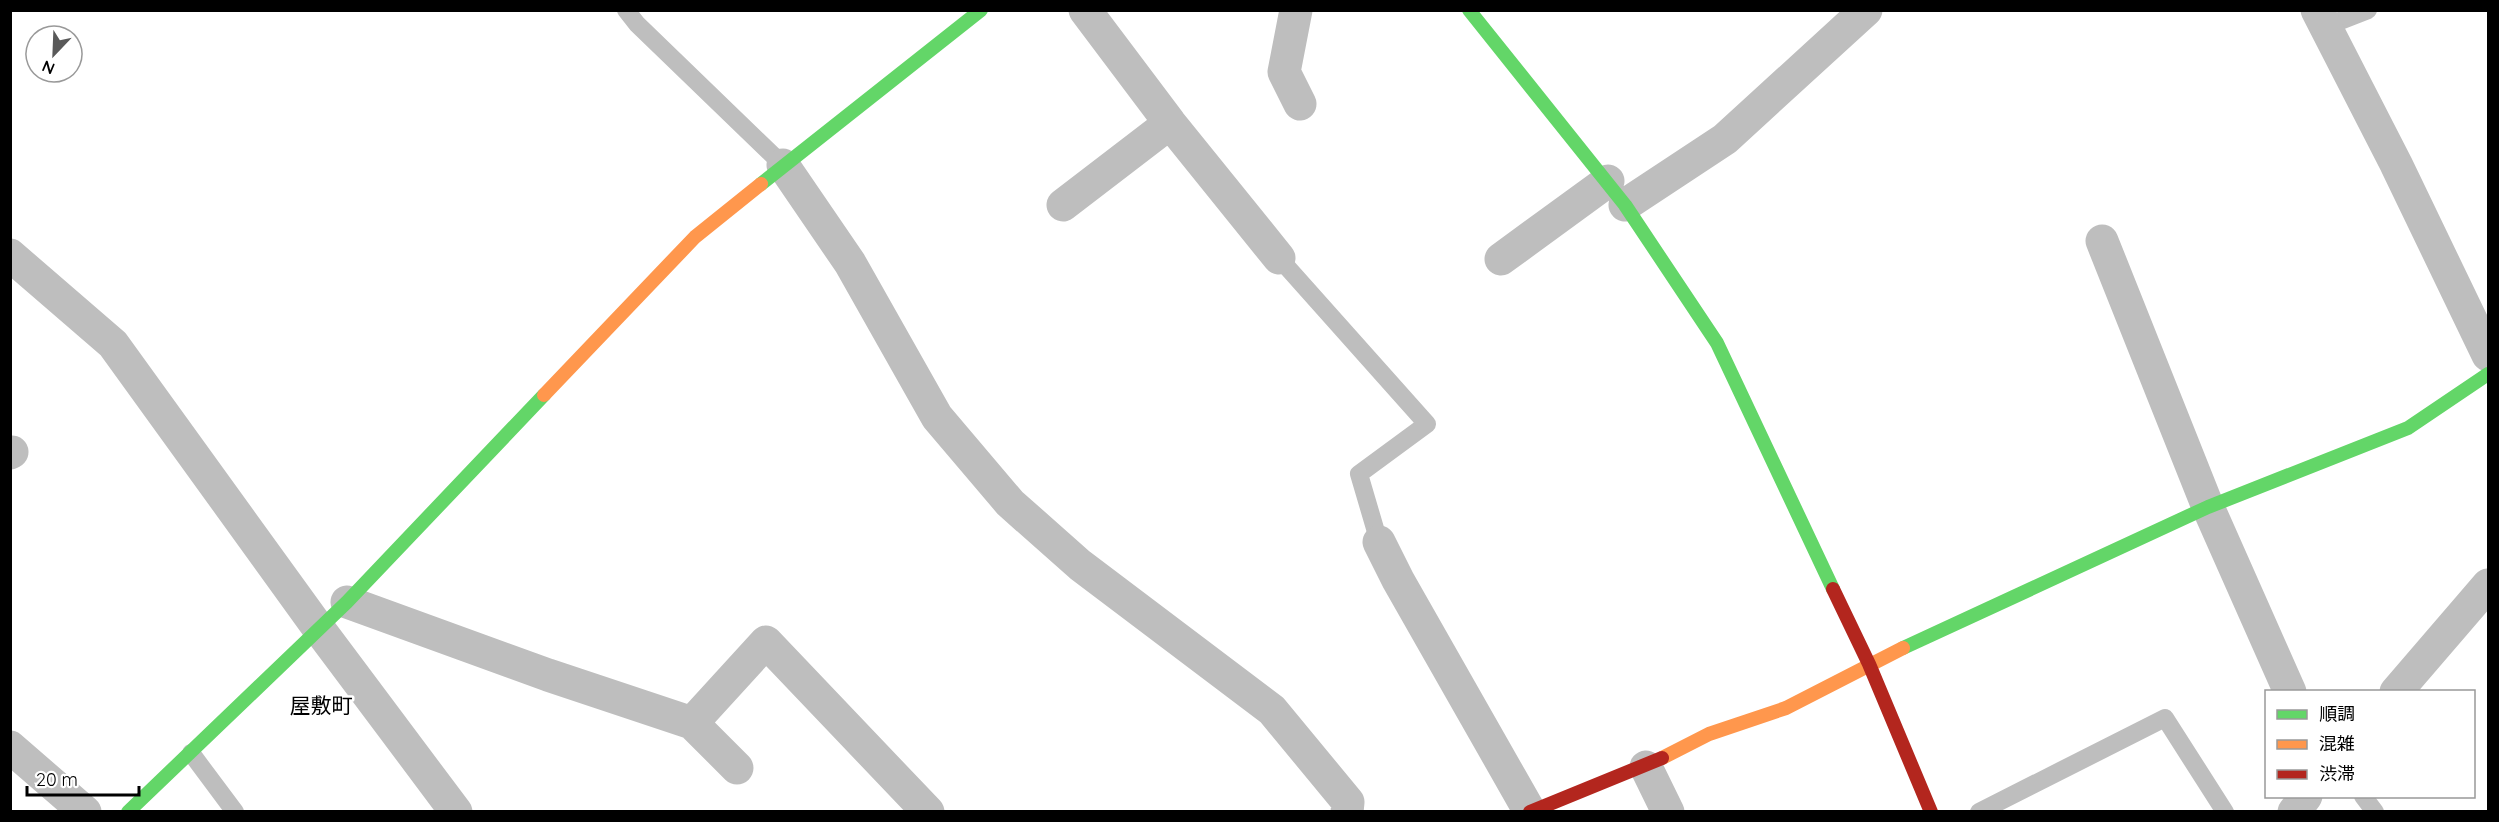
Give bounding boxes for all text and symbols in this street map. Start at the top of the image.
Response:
north arrow [24,24,84,84]
text: N [39,56,57,79]
legend [2265,690,2475,798]
district label: 屋敷町 [290,692,353,718]
text: 順調 [2319,702,2355,725]
text: 混雑 [2319,732,2355,755]
scale bar [27,759,140,797]
text: 渋滞 [2319,762,2355,785]
text: 20 m [36,768,78,791]

